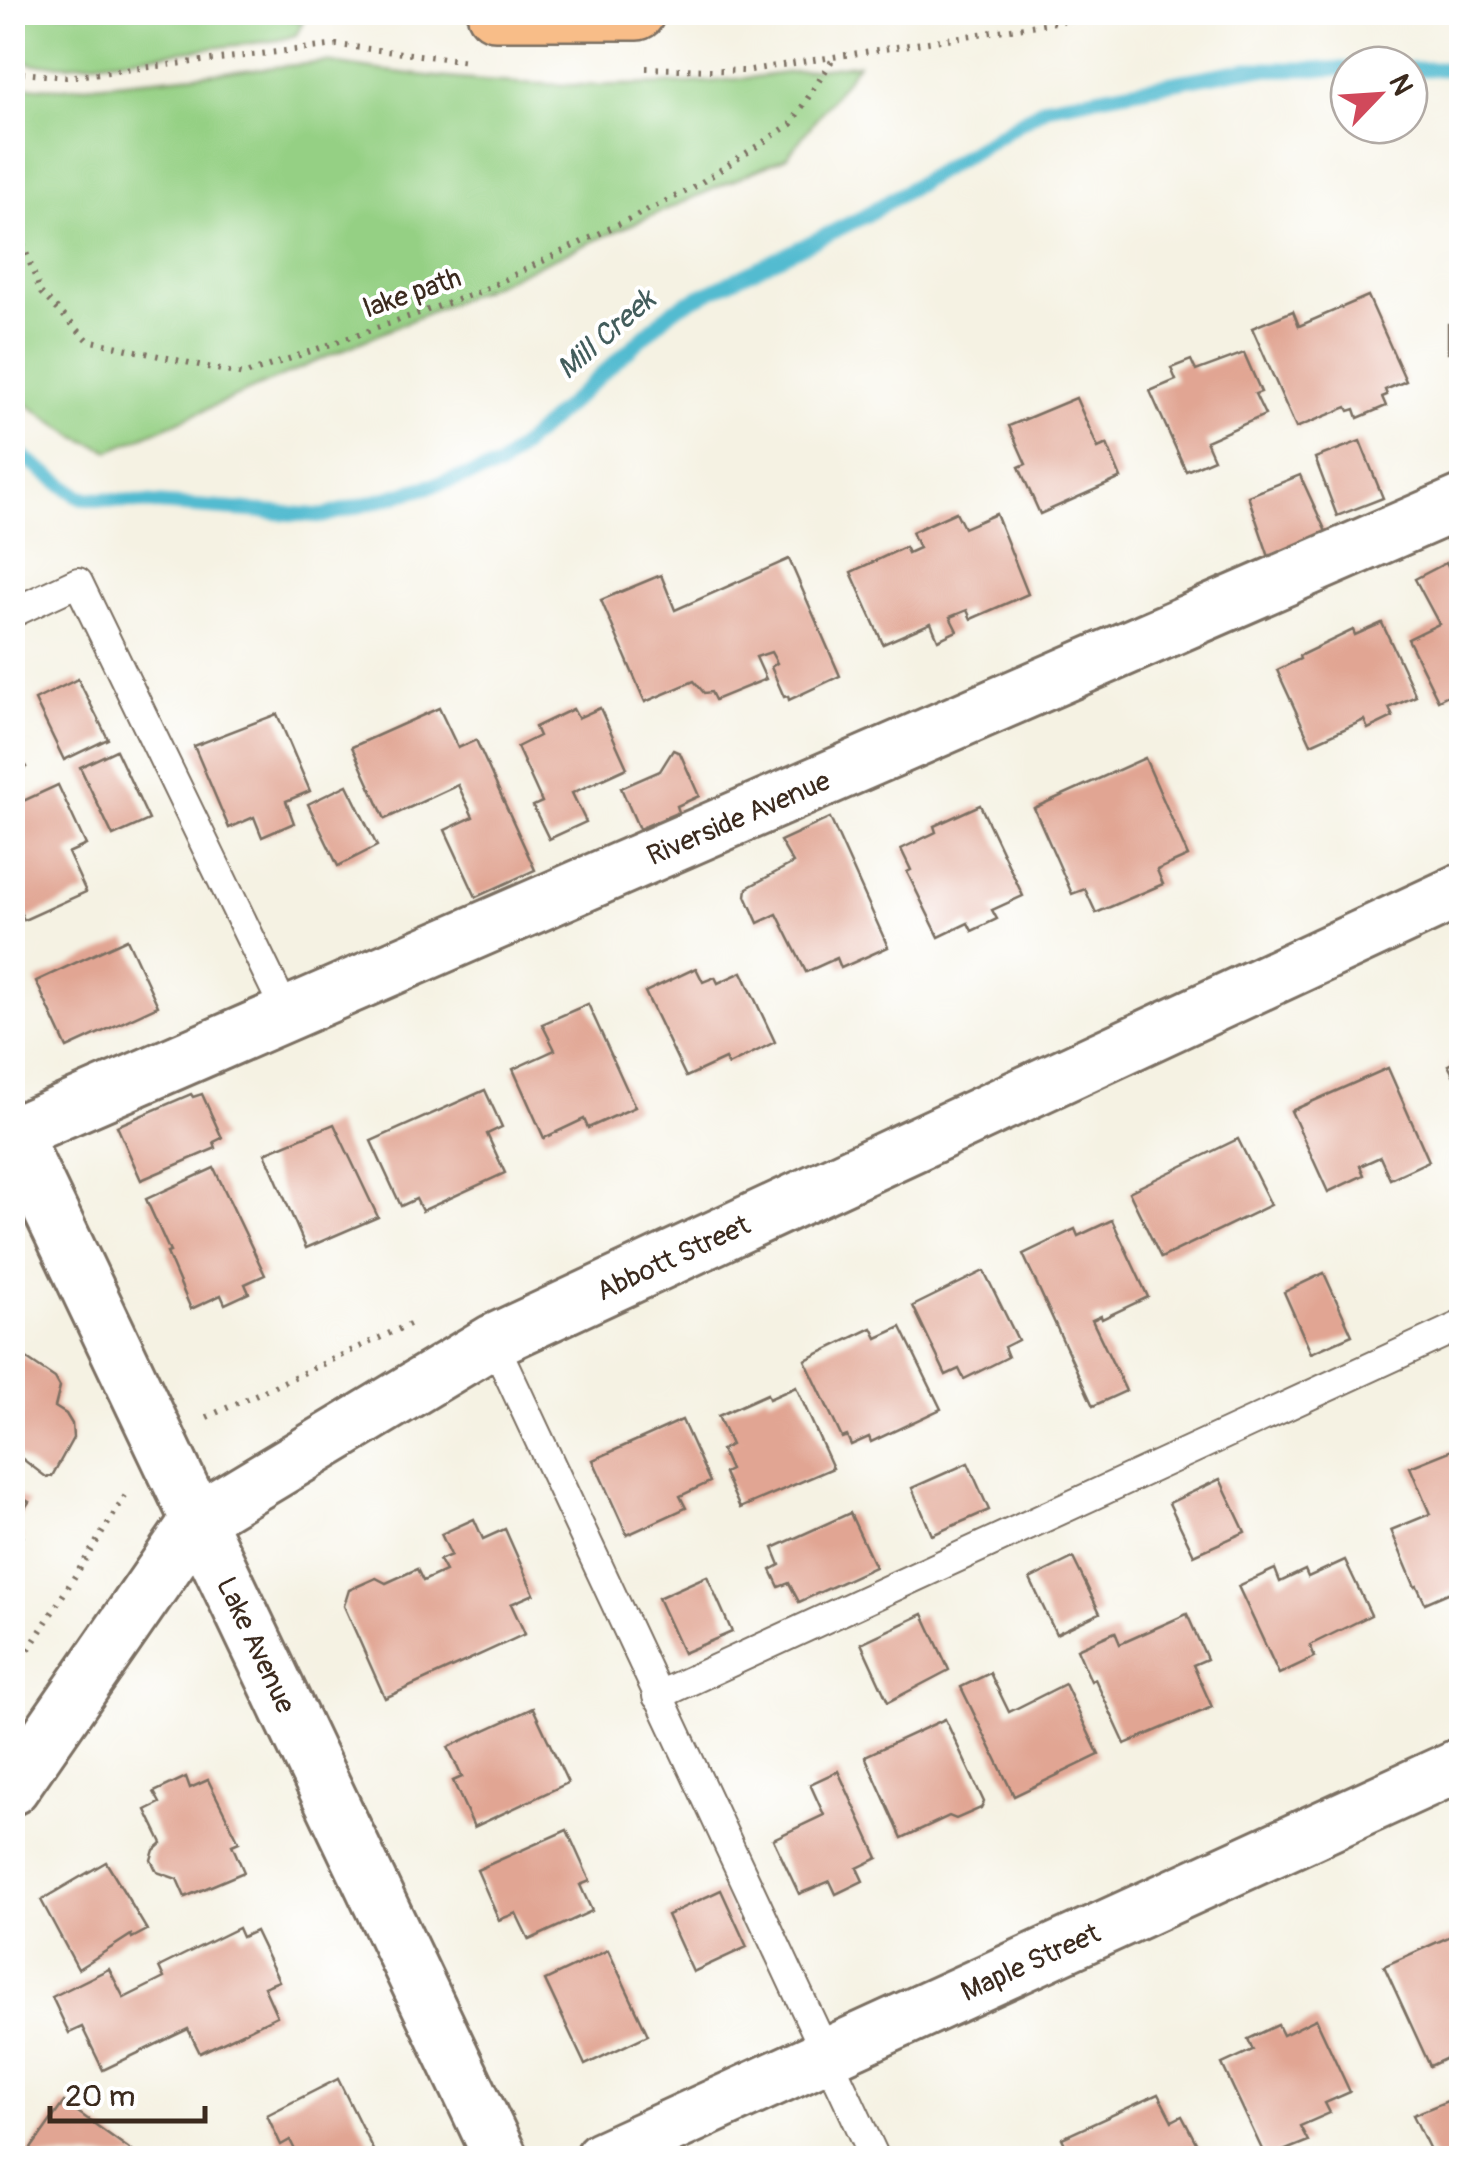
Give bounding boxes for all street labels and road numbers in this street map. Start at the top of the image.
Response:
street label: lake path [359,260,466,326]
street label: Riverside Avenue [642,764,836,874]
street label: Abbott Street [591,1208,756,1309]
street label: Lake Avenue [208,1572,303,1719]
street label: Maple Street [956,1916,1106,2010]

